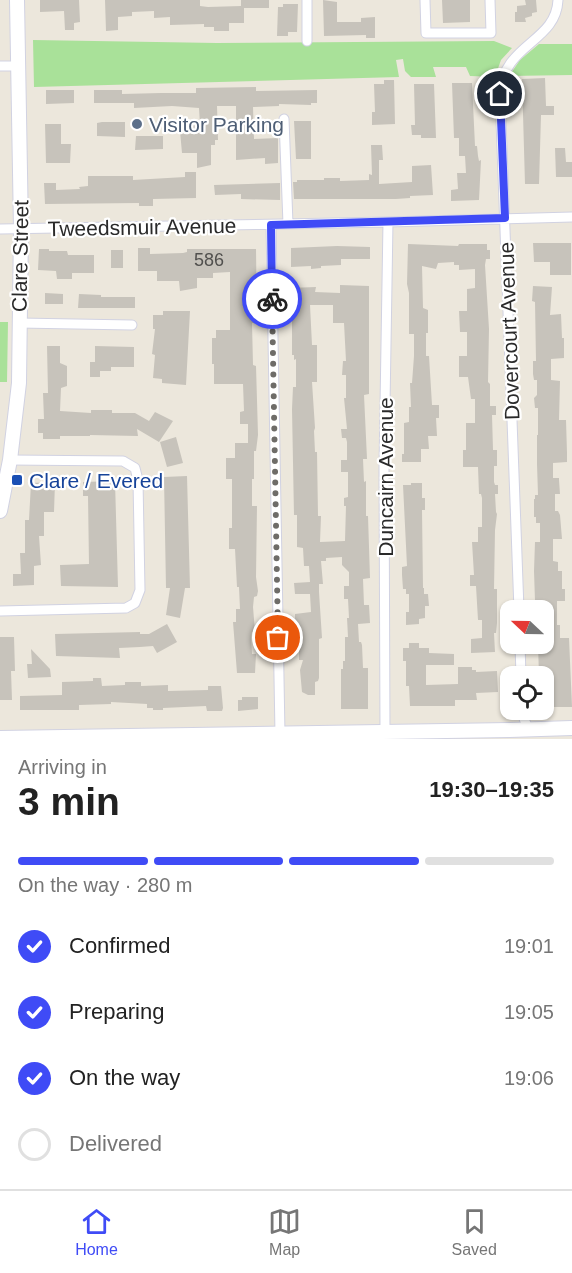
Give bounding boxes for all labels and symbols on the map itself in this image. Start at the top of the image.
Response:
pin [474,68,525,119]
place label: Visitor Parking [149,113,284,136]
marker: Visitor Parking [130,117,144,131]
street label: Clare Street [8,200,32,312]
street label: Tweedsmuir Avenue [47,214,237,240]
street label: Dovercourt Avenue [494,242,524,420]
house number: 586 [194,250,224,270]
courier [242,269,302,329]
street label: Duncairn Avenue [374,397,397,557]
place label: Clare / Evered [29,469,163,492]
marker: Clare / Evered [10,473,24,487]
north arrow [500,600,554,654]
pin [252,612,303,663]

